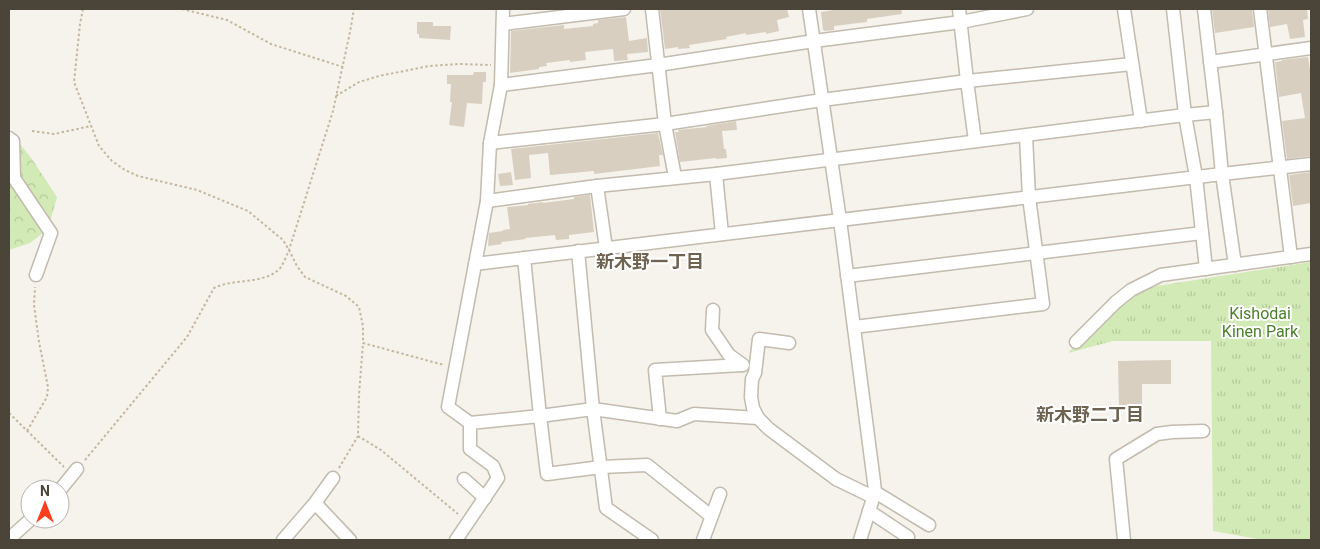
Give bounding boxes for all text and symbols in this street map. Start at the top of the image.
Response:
district label: 新木野一丁目 [596,251,704,272]
park label: Kishodai Kinen Park [1222,304,1299,341]
district label: 新木野二丁目 [1036,404,1144,425]
north arrow [20,479,70,529]
text: N [40,483,50,499]

